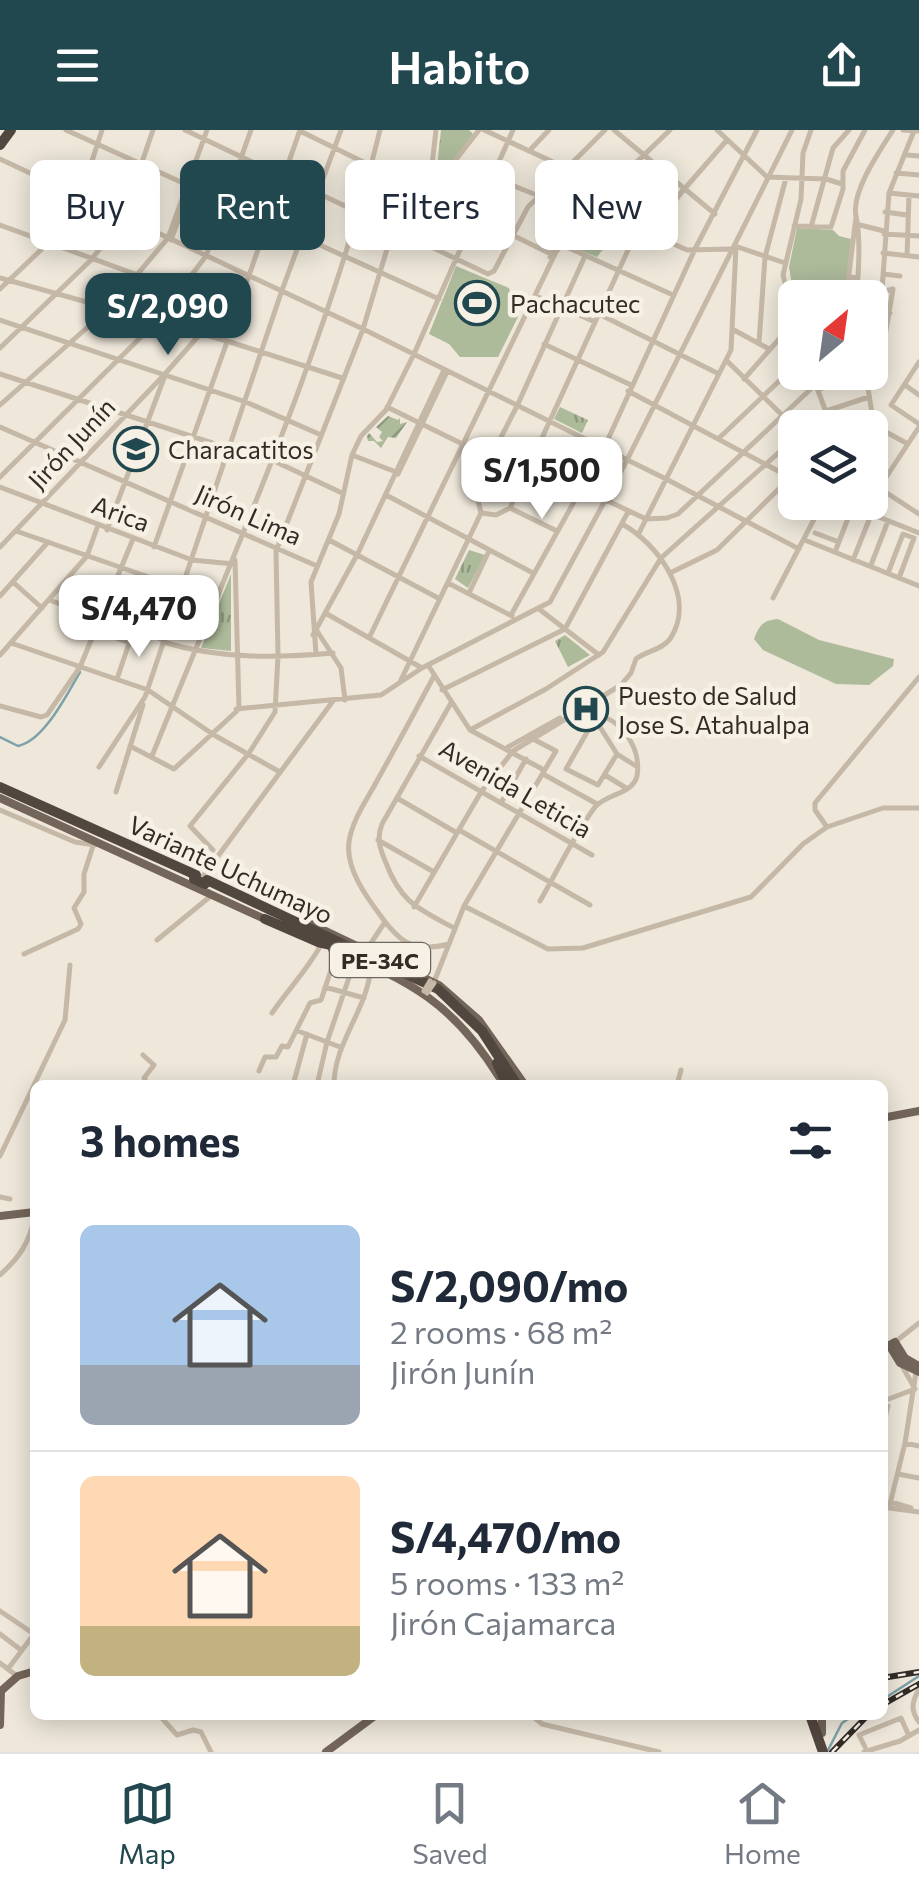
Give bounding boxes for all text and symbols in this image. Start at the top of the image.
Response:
icon: menu [50,38,105,93]
text: Habito [389,38,530,93]
icon: share [814,38,869,93]
chip: Buy [30,160,160,250]
chip: Rent [180,160,325,250]
chip: Filters [345,160,515,250]
chip: New [535,160,678,250]
pin: S/2,090 [76,273,260,358]
sports icon: Pachacutec [454,280,500,326]
north arrow [778,280,888,390]
map controls [778,280,888,520]
text: S/2,090 [107,285,229,325]
place label: Pachacutec [510,288,640,318]
street label: Jirón Junín [21,391,121,495]
button: layers [778,410,888,520]
school or university icon: Characatitos [113,426,159,472]
place label: Characatitos [168,434,314,464]
pin: S/1,500 [450,437,634,522]
text: S/1,500 [483,449,601,489]
street label: Jirón Lima [191,477,307,551]
street label: Arica [88,489,154,537]
pin: S/4,470 [47,575,231,660]
text: S/4,470 [81,587,197,627]
place label: Puesto de Salud Jose S. Atahualpa [618,680,810,739]
hospital icon: Puesto de Salud Jose S. Atahualpa [563,686,609,732]
street label: Avenida Leticia [435,732,597,844]
street label: Variante Uchumayo [124,809,338,929]
road number: PE-34C [330,943,430,977]
icon: filters [783,1113,838,1168]
text: 3 homes [80,1114,240,1166]
text: S/2,090/mo [390,1259,628,1311]
icon: home [160,1265,280,1385]
text: 2 rooms · 68 m² [390,1311,612,1351]
text: Jirón Junín [390,1351,535,1391]
text: S/4,470/mo [390,1510,621,1562]
icon: home [160,1516,280,1636]
text: 5 rooms · 133 m² [390,1562,624,1602]
text: Jirón Cajamarca [390,1602,616,1642]
tab: Map [118,1776,176,1870]
tab: Saved [412,1776,488,1870]
tab: Home [724,1776,801,1870]

